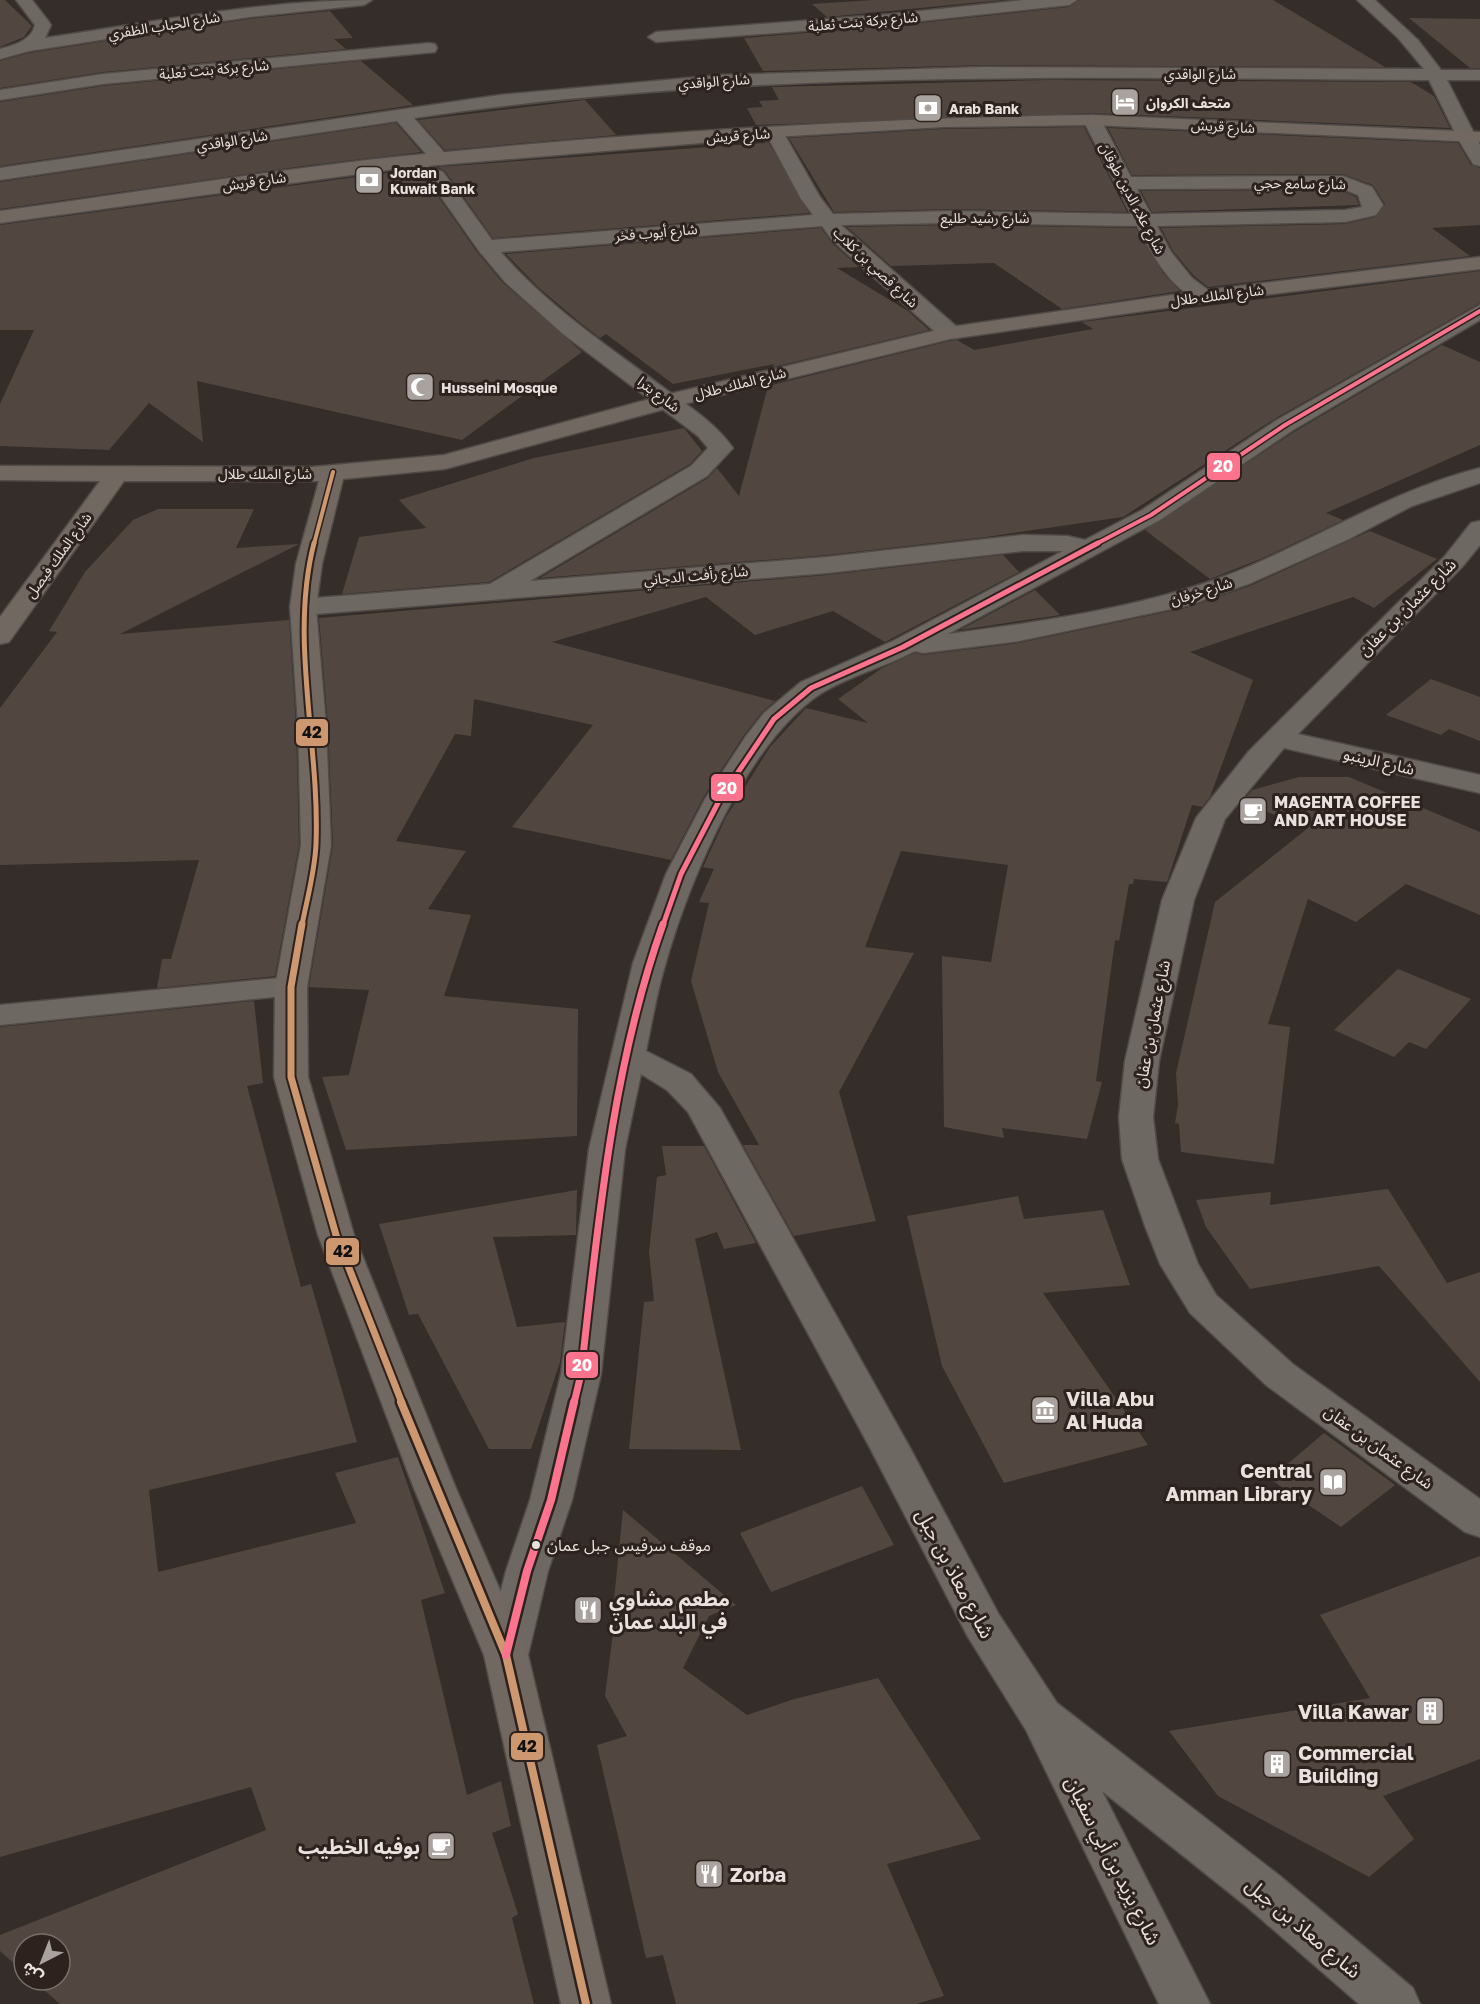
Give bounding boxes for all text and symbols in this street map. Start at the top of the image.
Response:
street label: شارع الحباب الظفري [107,8,222,45]
street label: شارع بركة بنت ثعلبة [807,8,919,37]
street label: شارع بركة بنت ثعلبة [158,56,270,85]
street label: شارع الواقدي [1164,65,1236,85]
street label: شارع الواقدي [677,70,751,95]
hotel icon: متحف الكروان [1109,86,1141,118]
bank icon: Arab Bank [912,92,944,124]
place label: متحف الكروان [1146,94,1231,112]
place label: Arab Bank [949,100,1019,117]
street label: شارع قريش [1190,116,1255,139]
street label: شارع قريش [705,124,771,149]
street label: شارع الواقدي [195,126,269,157]
street label: شارع علاء الدين طوقان [1094,139,1170,258]
bank icon: Jordan Kuwait Bank [353,164,385,196]
place label: Jordan Kuwait Bank [390,164,475,197]
street label: شارع قريش [221,168,287,197]
street label: شارع سامع حجي [1254,174,1346,196]
street label: شارع رشيد طليع [941,209,1030,229]
street label: شارع أيوب فخر [613,220,698,247]
street label: شارع قصي بن كلاب [828,223,922,313]
street label: شارع الملك طلال [1169,281,1265,312]
street label: شارع الملك طلال [692,363,788,406]
mosque icon: Husseini Mosque [404,371,436,403]
street label: شارع بترا [633,373,683,418]
place label: Husseini Mosque [441,379,557,396]
line badge: 20 [1206,452,1241,481]
text: 20 [1213,456,1233,476]
street label: شارع الملك طلال [218,465,312,485]
street label: شارع الملك فيصل [21,509,97,603]
street label: شارع عثمان بن عفان [1354,554,1462,662]
street label: شارع رأفت الدجاني [643,562,749,591]
street label: شارع خرفان [1168,573,1235,611]
line badge: 42 [295,718,329,747]
text: 42 [302,722,322,742]
street label: شارع الرينبو [1341,743,1416,782]
line badge: 20 [710,773,744,802]
text: 20 [717,778,737,798]
place label: MAGENTA COFFEE AND ART HOUSE [1274,792,1421,830]
cafe icon: MAGENTA COFFEE AND ART HOUSE [1237,795,1269,827]
street label: شارع عثمان بن عفان [1130,958,1177,1090]
line badge: 42 [325,1237,360,1266]
text: 42 [333,1241,353,1261]
line badge: 20 [565,1351,599,1379]
text: 20 [572,1355,592,1375]
place label: Villa Abu Al Huda [1066,1386,1154,1433]
museum icon: Villa Abu Al Huda [1029,1394,1061,1426]
street label: شارع عثمان بن عفان [1319,1401,1437,1496]
place label: Central Amman Library [1166,1458,1312,1505]
library icon: Central Amman Library [1317,1466,1349,1498]
street label: شارع معاذ بن جبل [908,1504,1000,1644]
place label: موقف سرفيس جبل عمان [547,1535,711,1555]
marker: موقف سرفيس جبل عمان [530,1539,542,1551]
place label: مطعم مشاوي في البلد عمان [609,1586,730,1639]
restaurant icon: مطعم مشاوي في البلد عمان [572,1594,604,1626]
building icon: Villa Kawar [1414,1695,1446,1727]
place label: Villa Kawar [1298,1699,1409,1723]
line badge: 42 [510,1732,544,1761]
text: 42 [517,1736,537,1756]
place label: Commercial Building [1298,1740,1414,1787]
building icon: Commercial Building [1261,1748,1293,1780]
street label: شارع يزيد بن أبي سفيان [1057,1772,1167,1951]
cafe icon: بوفيه الخطيب [425,1830,457,1862]
place label: بوفيه الخطيب [298,1834,420,1859]
restaurant icon: Zorba [693,1858,725,1890]
place label: Zorba [730,1862,786,1886]
street label: شارع معاذ بن جبل [1239,1872,1367,1985]
north arrow [12,1932,72,1992]
text: ش [17,1958,47,1988]

